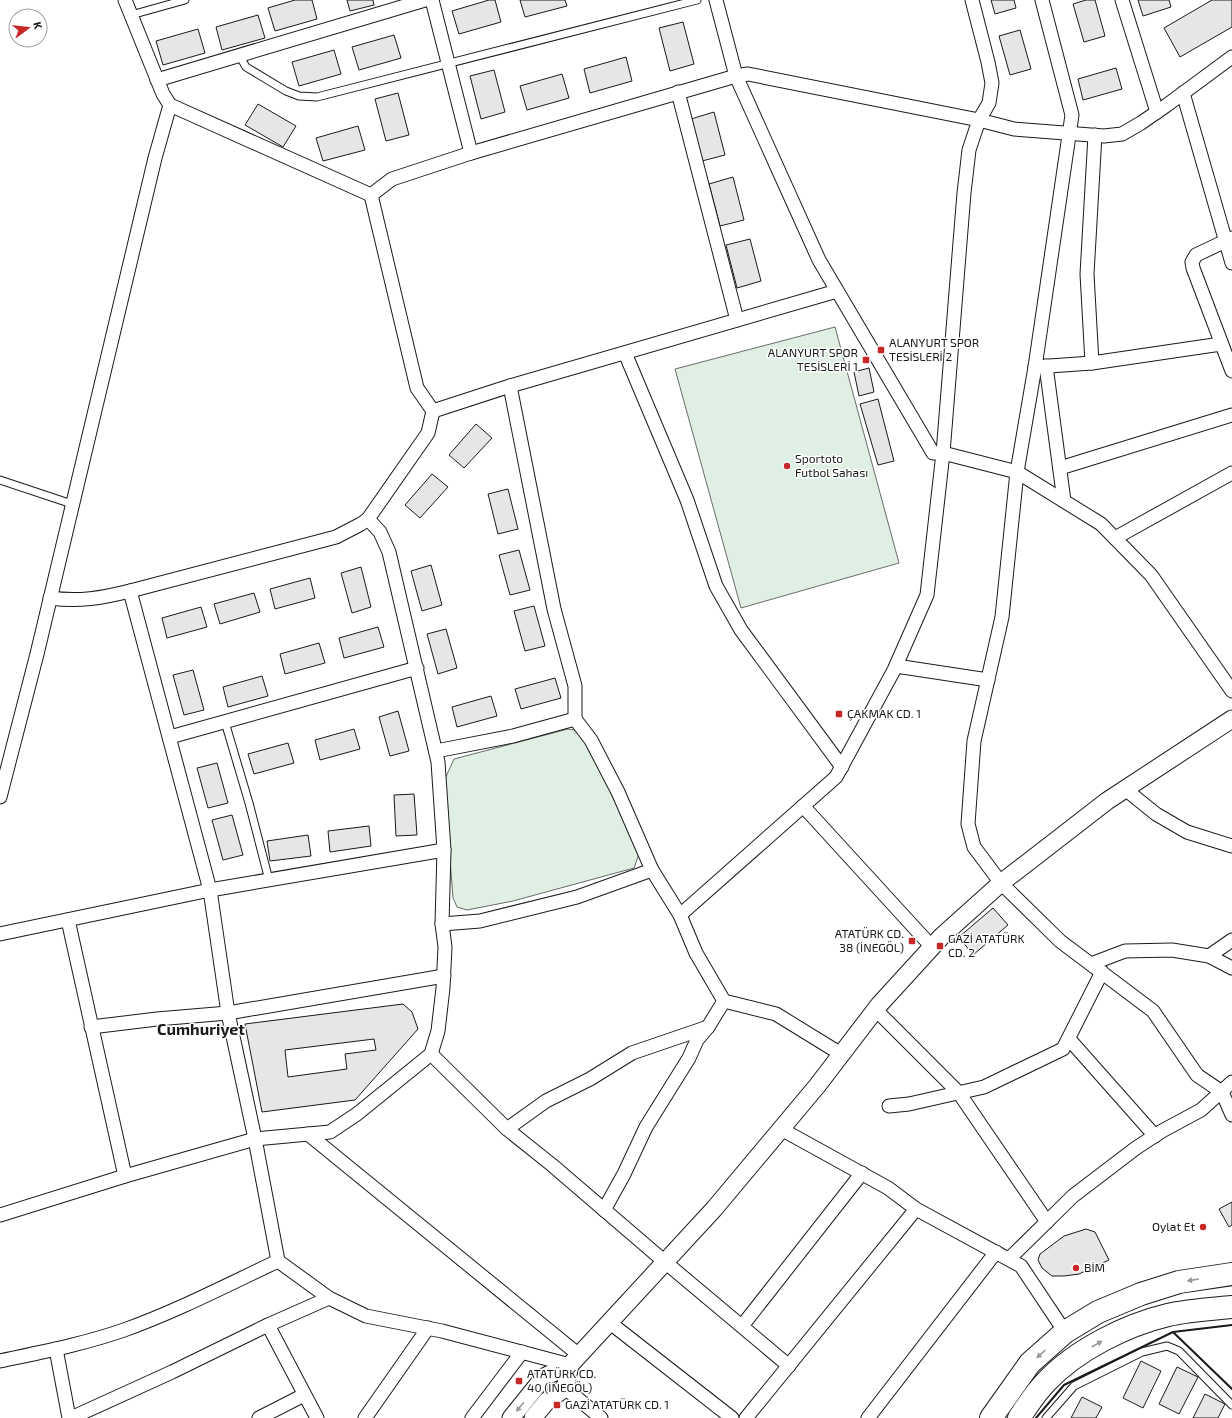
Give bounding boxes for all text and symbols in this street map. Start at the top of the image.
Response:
north arrow [8,8,48,48]
text: K [31,20,45,30]
place label: ALANYURT SPOR TESİSLERİ 2 [889,335,979,363]
place label: ALANYURT SPOR TESİSLERİ 1 [768,345,858,373]
marker: ALANYURT SPOR TESİSLERİ 2 [876,345,886,355]
marker: ALANYURT SPOR TESİSLERİ 1 [861,355,871,365]
place label: Sportoto Futbol Sahası [795,451,868,479]
marker: Sportoto Futbol Sahası [782,461,792,471]
place label: ÇAKMAK CD. 1 [847,706,921,721]
marker: ÇAKMAK CD. 1 [834,709,844,719]
place label: ATATÜRK CD. 38 (İNEGÖL) [835,926,904,954]
place label: GAZİ ATATÜRK CD. 2 [948,931,1025,959]
marker: ATATÜRK CD. 38 (İNEGÖL) [907,936,917,946]
marker: GAZİ ATATÜRK CD. 2 [935,941,945,951]
district label: Cumhuriyet [157,1019,245,1039]
place label: Oylat Et [1152,1219,1195,1233]
marker: Oylat Et [1198,1222,1208,1232]
place label: BİM [1084,1260,1105,1274]
marker: BİM [1071,1263,1081,1273]
one-way arrow [1187,1277,1200,1283]
one-way arrow [1091,1341,1103,1348]
one-way arrow [1036,1349,1046,1358]
place label: ATATÜRK CD. 40 (İNEGÖL) [527,1366,596,1394]
marker: ATATÜRK CD. 40 (İNEGÖL) [514,1376,524,1386]
place label: GAZİ ATATÜRK CD. 1 [565,1397,669,1411]
marker: GAZİ ATATÜRK CD. 1 [552,1400,562,1410]
one-way arrow [516,1402,525,1412]

